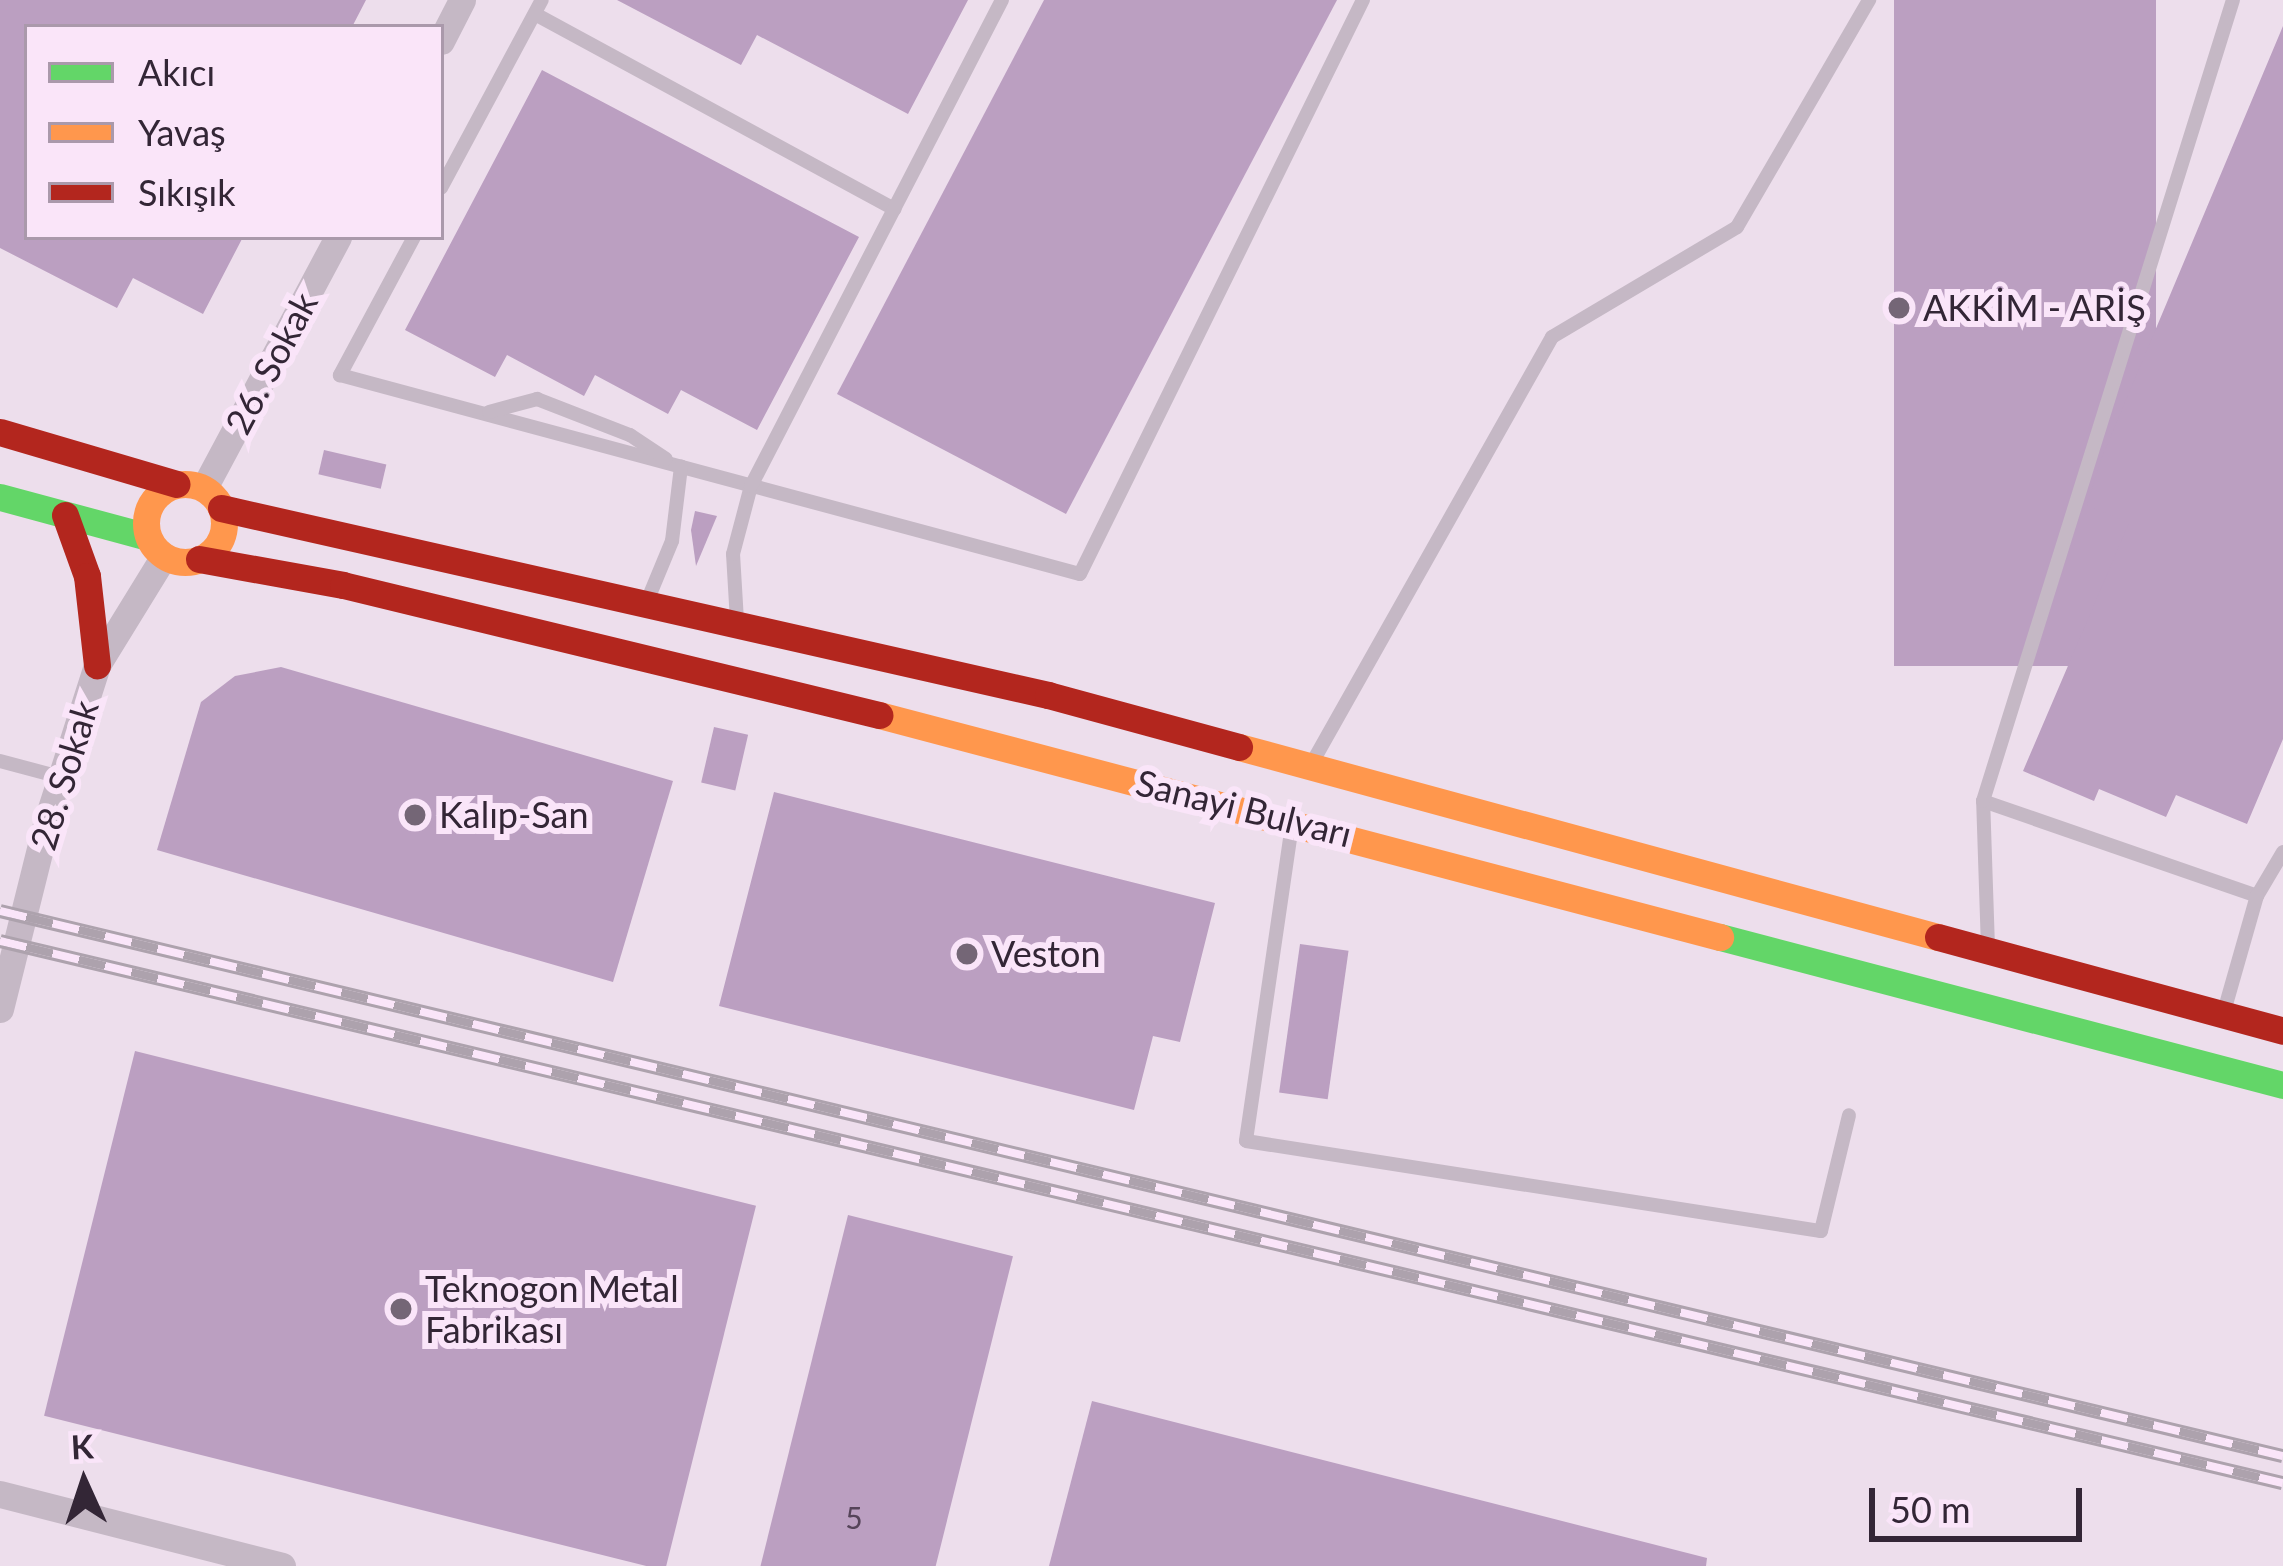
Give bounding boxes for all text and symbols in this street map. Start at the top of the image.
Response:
legend [24,24,444,240]
text: Akıcı [138,50,215,94]
text: Yavaş [138,110,226,154]
text: Sıkışık [138,170,236,214]
street label: 26. Sokak [216,285,326,441]
place label: AKKİM - ARİŞ [1923,286,2147,330]
marker: AKKİM - ARİŞ [1886,295,1912,321]
street label: 28. Sokak [21,695,107,855]
street label: Sanayi Bulvarı [1132,760,1356,856]
place label: Kalıp-San [439,793,589,837]
marker: Kalıp-San [402,802,428,828]
place label: Veston [991,932,1101,976]
marker: Veston [954,941,980,967]
place label: Teknogon Metal Fabrikası [425,1266,679,1351]
marker: Teknogon Metal Fabrikası [388,1296,414,1322]
north arrow [24,1422,144,1542]
text: K [70,1425,94,1467]
scale bar [1875,1464,2088,1538]
text: 50 m [1890,1487,1971,1531]
house number: 5 [845,1499,863,1535]

